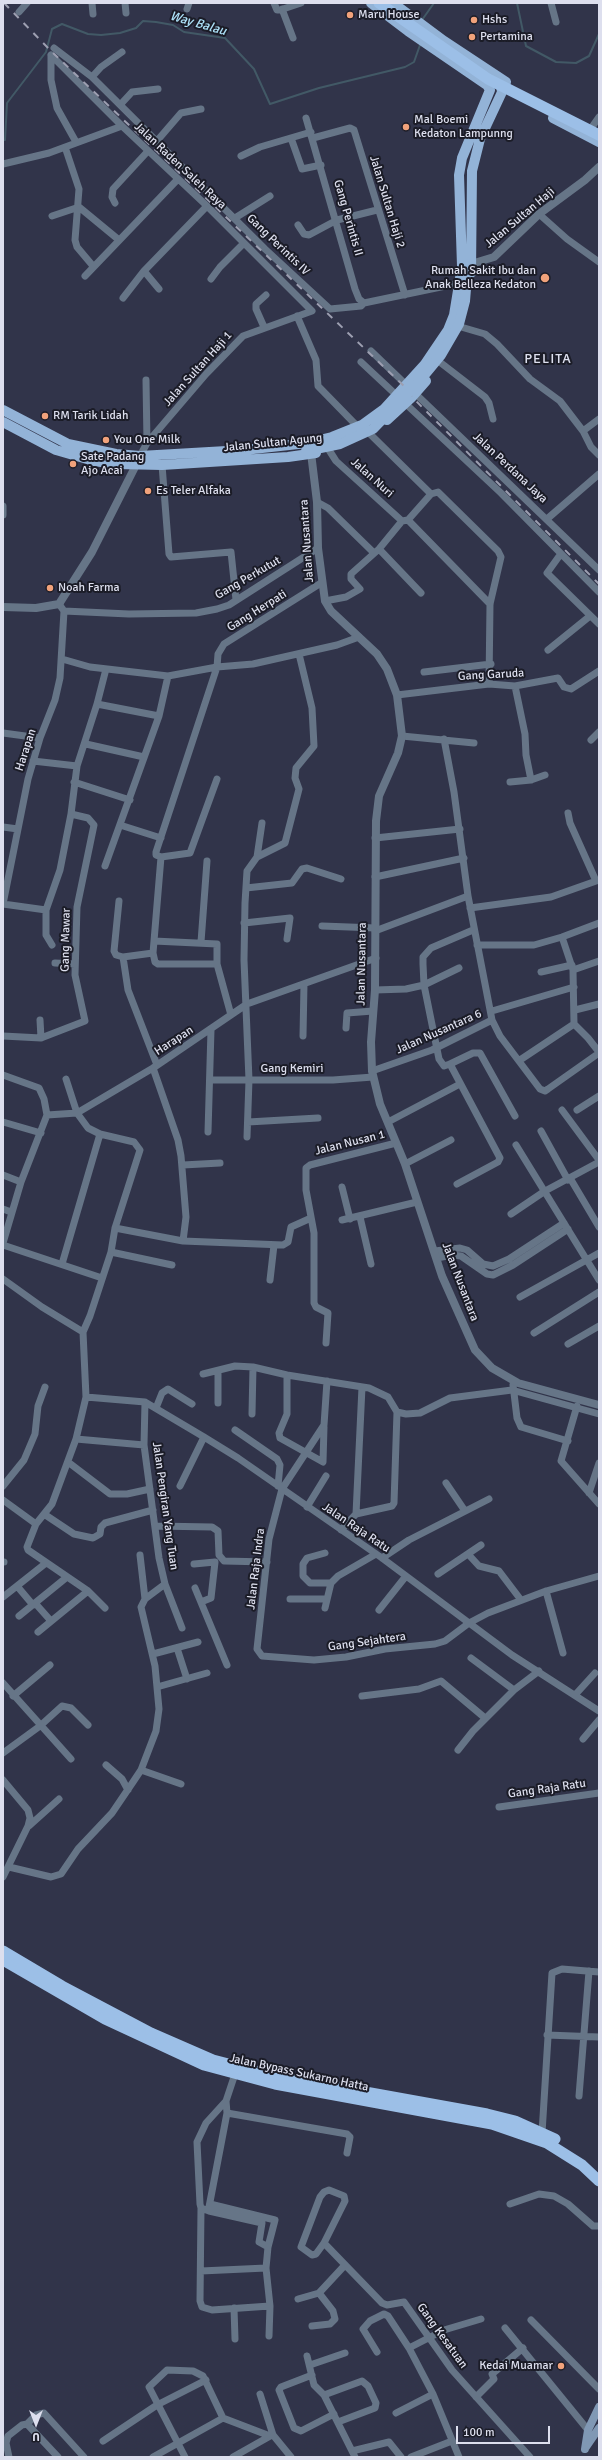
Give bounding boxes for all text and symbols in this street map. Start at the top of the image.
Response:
place label: Maru House [358,8,420,22]
water label: Way Balau [168,9,228,39]
marker: Maru House [345,10,355,20]
place label: Hshs [482,13,507,27]
marker: Hshs [469,15,479,25]
place label: Pertamina [480,30,533,44]
marker: Pertamina [467,32,477,42]
place label: Mal Boemi Kedaton Lampunng [414,113,513,141]
street label: Jalan Raden Saleh Raya [131,120,229,212]
marker: Mal Boemi Kedaton Lampunng [401,122,411,132]
street label: Jalan Sultan Haji 2 [366,154,408,250]
street label: Gang Perintis II [330,178,366,258]
street label: Jalan Sultan Haji [482,185,558,251]
street label: Gang Perintis IV [243,211,313,279]
place label: Rumah Sakit Ibu dan Anak Belleza Kedaton [425,264,536,292]
marker: Rumah Sakit Ibu dan Anak Belleza Kedaton [539,272,551,284]
street label: Jalan Sultan Haji 1 [161,329,235,409]
district label: PELITA [524,351,572,367]
place label: RM Tarik Lidah [53,409,128,423]
marker: RM Tarik Lidah [40,411,50,421]
street label: Jalan Perdana Jaya [470,430,550,506]
street label: Jalan Sultan Agung [223,431,323,455]
place label: You One Milk [114,433,180,447]
marker: You One Milk [101,435,111,445]
place label: Sate Padang Ajo Acai [81,450,144,478]
street label: Jalan Nuri [348,455,396,501]
marker: Sate Padang Ajo Acai [68,459,78,469]
place label: Es Teler Alfaka [156,484,231,498]
marker: Es Teler Alfaka [143,486,153,496]
street label: Jalan Nusantara [297,499,317,583]
street label: Gang Perkutut [213,553,283,603]
place label: Noah Farma [58,581,120,595]
marker: Noah Farma [45,583,55,593]
street label: Gang Herpati [224,587,290,635]
street label: Gang Garuda [457,666,525,684]
street label: Harapan [12,727,40,773]
street label: Gang Mawar [58,908,74,972]
street label: Jalan Nusantara [354,922,370,1006]
street label: Jalan Nusantara 6 [394,1007,484,1057]
street label: Harapan [152,1023,196,1059]
street label: Gang Kemiri [261,1062,323,1076]
street label: Jalan Nusan 1 [313,1127,387,1159]
street label: Jalan Nusantara [438,1241,482,1323]
street label: Jalan Pengiran Yang Tuan [149,1441,181,1571]
street label: Jalan Raja Ratu [319,1500,393,1556]
street label: Jalan Raja Indra [244,1527,268,1611]
street label: Gang Sejahtera [327,1629,407,1655]
street label: Gang Raja Ratu [507,1776,587,1802]
street label: Jalan Bypass Sukarno Hatta [228,2051,370,2095]
street label: Gang Kesatuan [414,2301,470,2371]
place label: Kedai Muamar [479,2359,553,2373]
marker: Kedai Muamar [556,2361,566,2371]
north arrow [16,2404,56,2444]
scale bar [458,2418,552,2444]
text: 100 m [463,2425,495,2440]
text: U [32,2430,40,2443]

